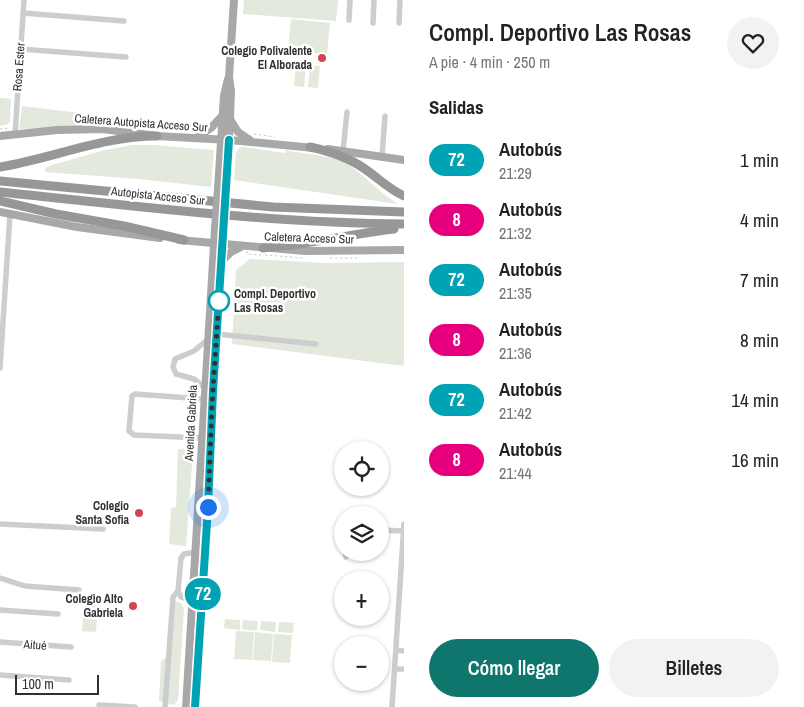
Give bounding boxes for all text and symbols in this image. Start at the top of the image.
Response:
text: Compl. Deportivo Las Rosas [429,16,691,48]
button: heart [727,17,779,69]
street label: Rosa Ester [9,41,29,92]
place label: Colegio Polivalente El Alborada [221,43,313,73]
text: A pie · 4 min · 250 m [429,51,550,73]
marker: Colegio Polivalente El Alborada [316,52,328,64]
text: Salidas [429,94,484,120]
street label: Caletera Autopista Acceso Sur [74,110,209,136]
text: Autobús [499,136,562,162]
text: 72 [448,147,465,172]
text: 1 min [740,147,779,173]
text: 21:29 [499,162,532,184]
street label: Autopista Acceso Sur [109,183,206,209]
text: Autobús [499,196,562,222]
text: 8 [452,207,461,232]
text: 4 min [740,207,779,233]
text: 21:32 [499,222,532,244]
street label: Caletera Acceso Sur [264,228,355,248]
text: Autobús [499,256,562,282]
text: 72 [448,267,465,292]
text: 7 min [740,267,779,293]
text: 21:35 [499,282,532,304]
place label: Compl. Deportivo Las Rosas [234,286,316,316]
marker: Compl. Deportivo Las Rosas [208,290,230,312]
text: Autobús [499,316,562,342]
text: 8 [452,327,461,352]
text: 8 min [740,327,779,353]
text: 21:36 [499,342,532,364]
text: Autobús [499,376,562,402]
street label: Avenida Gabriela [181,384,201,463]
text: 72 [448,387,465,412]
text: 14 min [731,387,779,413]
text: 21:42 [499,402,532,424]
text: Autobús [499,436,562,462]
map controls [334,441,389,691]
button: locate [334,441,389,496]
text: 8 [452,447,461,472]
text: 16 min [731,447,779,473]
text: 21:44 [499,462,532,484]
your location [196,495,221,520]
place label: Colegio Santa Sofia [75,498,130,528]
button: layers [334,506,389,561]
marker: Colegio Santa Sofia [133,507,145,519]
button: + [334,571,389,626]
line badge: 72 [180,578,226,610]
text: 72 [195,581,211,606]
place label: Colegio Alto Gabriela [65,591,124,621]
marker: Colegio Alto Gabriela [127,600,139,612]
street label: Aitué [22,636,47,654]
button: − [334,636,389,691]
button: Cómo llegar [429,639,599,697]
button: Billetes [609,639,779,697]
scale bar [15,672,99,695]
text: 100 m [22,675,54,693]

